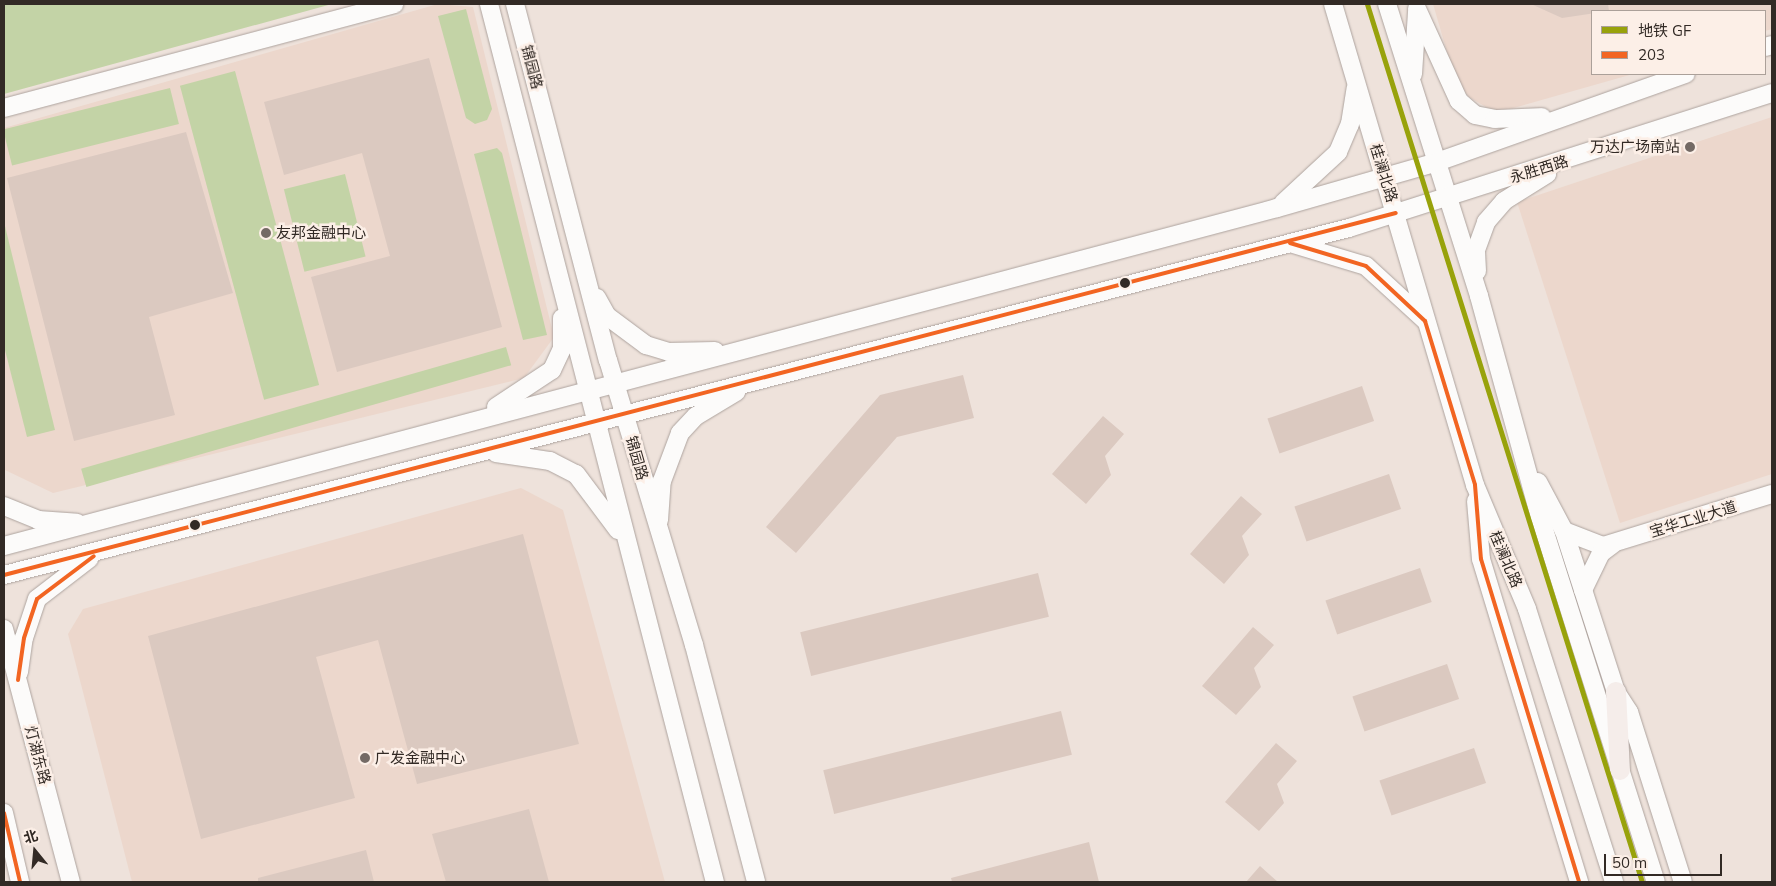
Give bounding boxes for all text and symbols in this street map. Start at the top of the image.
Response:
legend [1591,10,1766,75]
text: 地铁 GF [1638,21,1691,40]
street label: 锦园路 [517,43,547,91]
text: 203 [1638,45,1665,64]
place label: 万达广场南站 [1590,138,1680,156]
marker: 万达广场南站 [1684,141,1696,153]
street label: 桂澜北路 [1367,142,1401,204]
street label: 永胜西路 [1508,152,1570,186]
place label: 友邦金融中心 [276,224,366,242]
marker: 友邦金融中心 [260,227,272,239]
unlabelled marker [1120,278,1130,288]
street label: 锦园路 [622,434,652,482]
street label: 宝华工业大道 [1647,497,1739,541]
unlabelled marker [190,520,200,530]
street label: 桂澜北路 [1486,528,1526,590]
street label: 灯湖东路 [22,724,54,786]
place label: 广发金融中心 [375,749,465,767]
marker: 广发金融中心 [359,752,371,764]
north arrow [10,826,60,876]
text: 北 [21,826,40,847]
scale bar [1606,844,1724,876]
text: 50 m [1612,853,1647,872]

